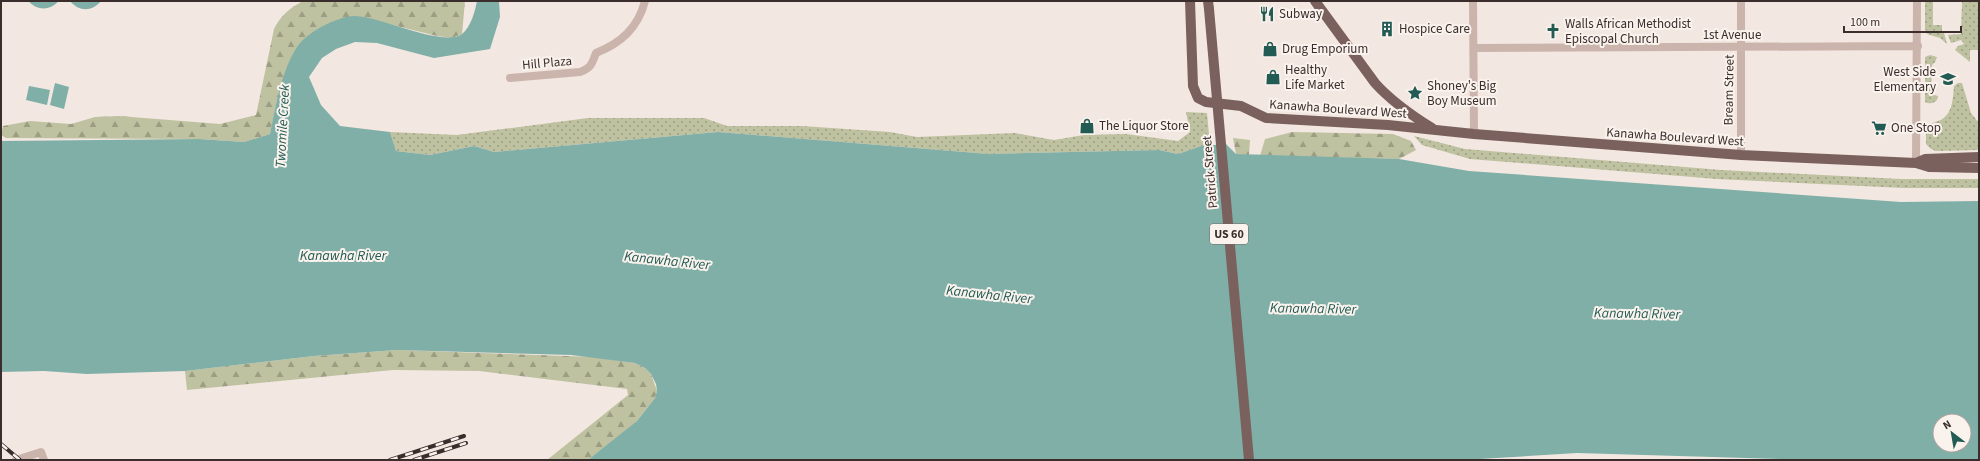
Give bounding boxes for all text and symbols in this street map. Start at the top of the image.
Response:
restaurant icon: Subway [1258,5,1276,23]
place label: Subway [1279,5,1322,23]
scale bar [1844,8,1961,34]
text: 100 m [1850,14,1880,31]
place label: Walls African Methodist Episcopal Church [1565,15,1692,48]
building icon: Hospice Care [1378,20,1396,38]
place label: Hospice Care [1399,20,1470,38]
church icon: Walls African Methodist Episcopal Church [1544,22,1562,40]
street label: 1st Avenue [1703,26,1761,44]
shop icon: Drug Emporium [1261,40,1279,58]
place label: Drug Emporium [1282,40,1368,58]
street label: Hill Plaza [521,52,573,74]
street label: Bream Street [1719,54,1739,126]
place label: Healthy Life Market [1285,61,1345,94]
place label: West Side Elementary [1873,63,1936,96]
shop icon: Healthy Life Market [1264,68,1282,86]
school or university icon: West Side Elementary [1939,70,1957,88]
place label: Shoney's Big Boy Museum [1427,77,1497,110]
water label: Twomile Creek [271,83,295,168]
place icon: Shoney's Big Boy Museum [1406,84,1424,102]
street label: Kanawha Boulevard West [1269,95,1408,123]
shop icon: The Liquor Store [1078,117,1096,135]
place label: The Liquor Store [1099,117,1189,135]
supermarket icon: One Stop [1870,119,1888,137]
place label: One Stop [1891,119,1941,137]
street label: Kanawha Boulevard West [1606,123,1745,151]
street label: Patrick Street [1198,134,1222,209]
road number: US 60 [1210,224,1248,244]
water label: Kanawha River [300,246,387,266]
water label: Kanawha River [623,247,712,276]
water label: Kanawha River [945,281,1034,310]
water label: Kanawha River [1270,298,1358,320]
water label: Kanawha River [1594,303,1682,325]
north arrow [1932,413,1972,453]
text: N [1940,417,1954,433]

